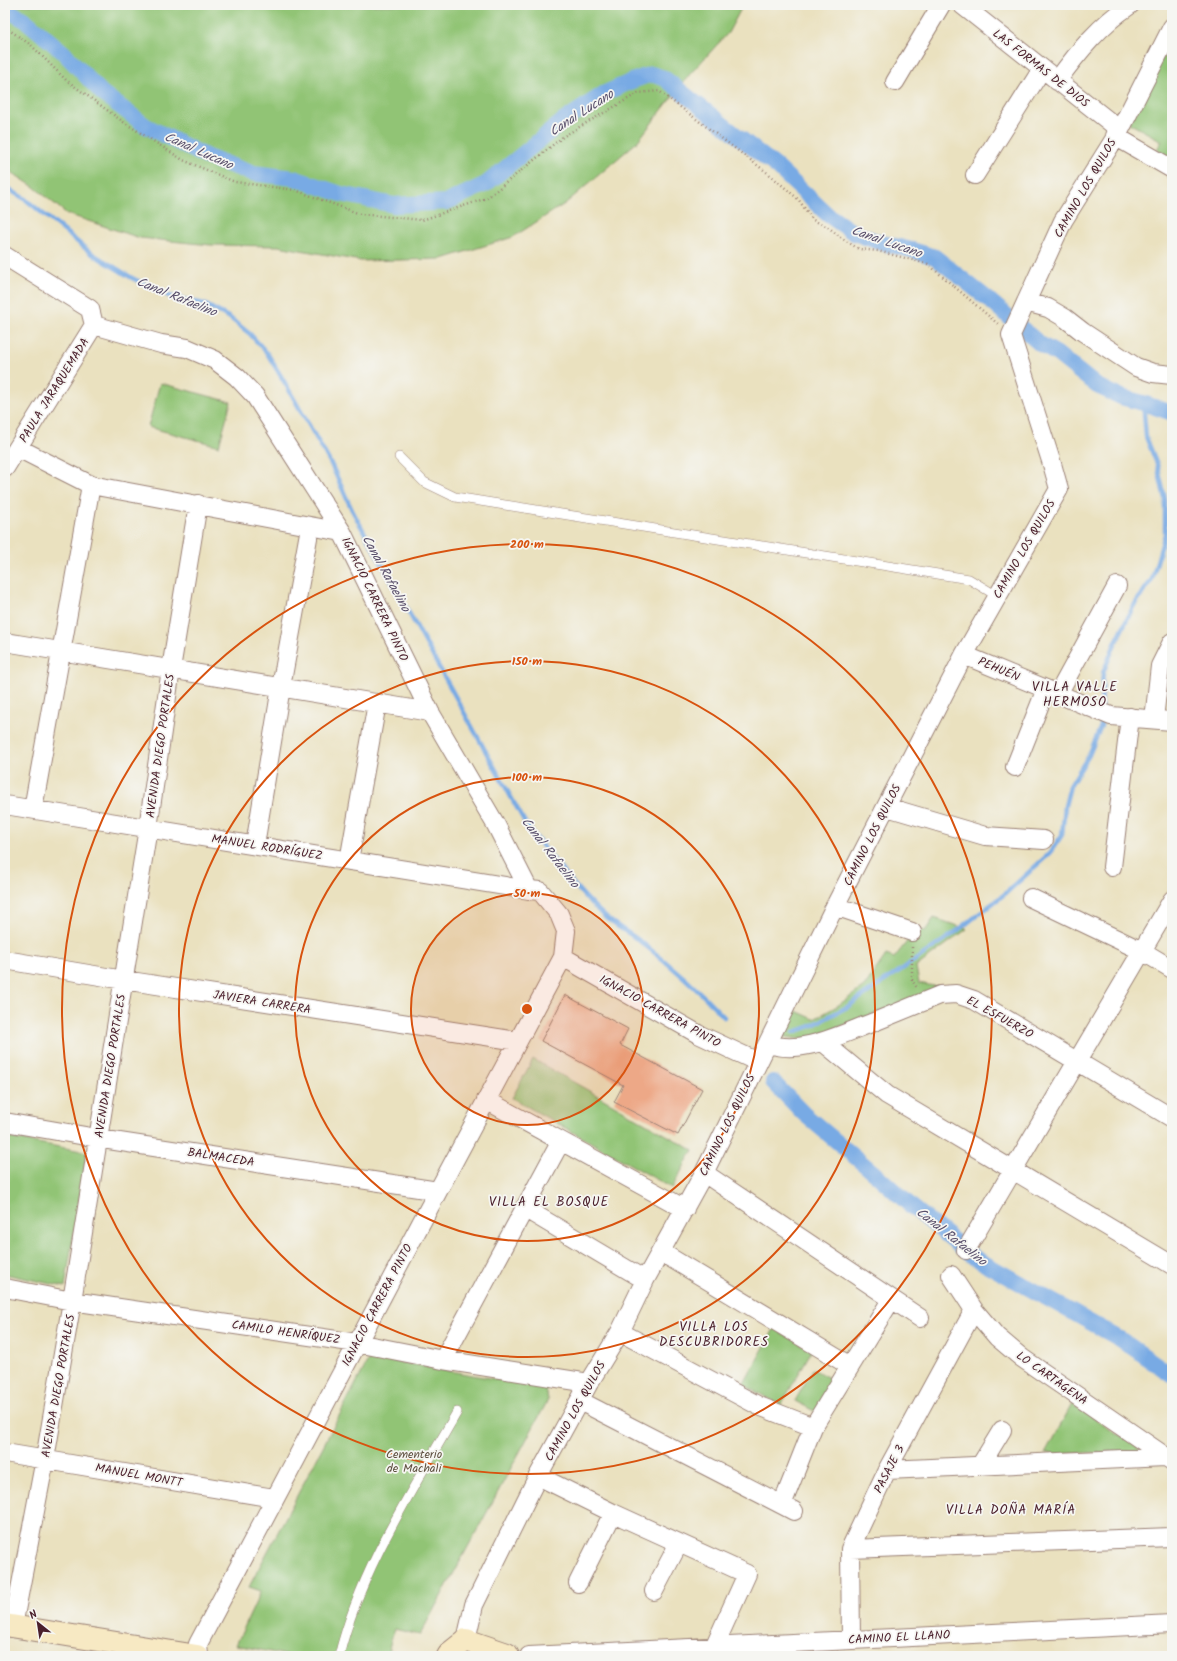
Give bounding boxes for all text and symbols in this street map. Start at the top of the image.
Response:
street label: LAS FORMAS DE DIOS [988,24,1094,113]
water label: Canal Lucano [545,84,619,142]
water label: Canal Lucano [161,127,237,176]
street label: CAMINO LOS QUILOS [1049,134,1122,241]
water label: Canal Lucano [848,221,926,265]
water label: Canal Rafaelino [133,272,221,323]
street label: PAULA JARAQUEMADA [14,334,94,446]
street label: CAMINO LOS QUILOS [988,495,1061,602]
water label: Canal Rafaelino [356,531,416,617]
street label: IGNACIO CARRERA PINTO [336,534,413,665]
text: 200 m [510,535,544,554]
text: 150 m [512,652,542,671]
street label: PEHUÉN [975,652,1023,687]
street label: AVENIDA DIEGO PORTALES [141,672,180,819]
district label: VILLA VALLE HERMOSO [1032,677,1118,713]
text: 100 m [512,768,542,787]
street label: CAMINO LOS QUILOS [839,780,907,889]
water label: Canal Rafaelino [515,813,585,894]
street label: MANUEL RODRÍGUEZ [210,829,324,866]
text: 50 m [513,884,541,903]
street label: IGNACIO CARRERA PINTO [596,970,725,1053]
street label: JAVIERA CARRERA [212,985,312,1020]
street label: EL ESFUERZO [963,991,1037,1044]
street label: AVENIDA DIEGO PORTALES [90,992,131,1139]
centre of rings [520,1002,534,1016]
street label: CAMINO LOS QUILOS [694,1070,761,1180]
street label: BALMACEDA [186,1143,256,1172]
district label: VILLA EL BOSQUE [489,1192,609,1213]
water label: Canal Rafaelino [911,1203,992,1272]
street label: IGNACIO CARRERA PINTO [337,1240,418,1370]
street label: AVENIDA DIEGO PORTALES [37,1312,81,1459]
street label: CAMILO HENRÍQUEZ [230,1315,342,1350]
district label: VILLA LOS DESCUBRIDORES [659,1317,769,1353]
street label: LO CARTAGENA [1012,1347,1091,1410]
street label: CAMINO LOS QUILOS [540,1357,611,1465]
street label: PASAJE 3 [869,1442,910,1497]
park label: Cementerio de Machali [386,1445,442,1478]
street label: MANUEL MONTT [94,1458,186,1493]
district label: VILLA DOÑA MARÍA [946,1500,1076,1521]
north arrow [18,1603,58,1643]
text: N [26,1606,41,1625]
street label: CAMINO EL LLANO [847,1625,951,1650]

